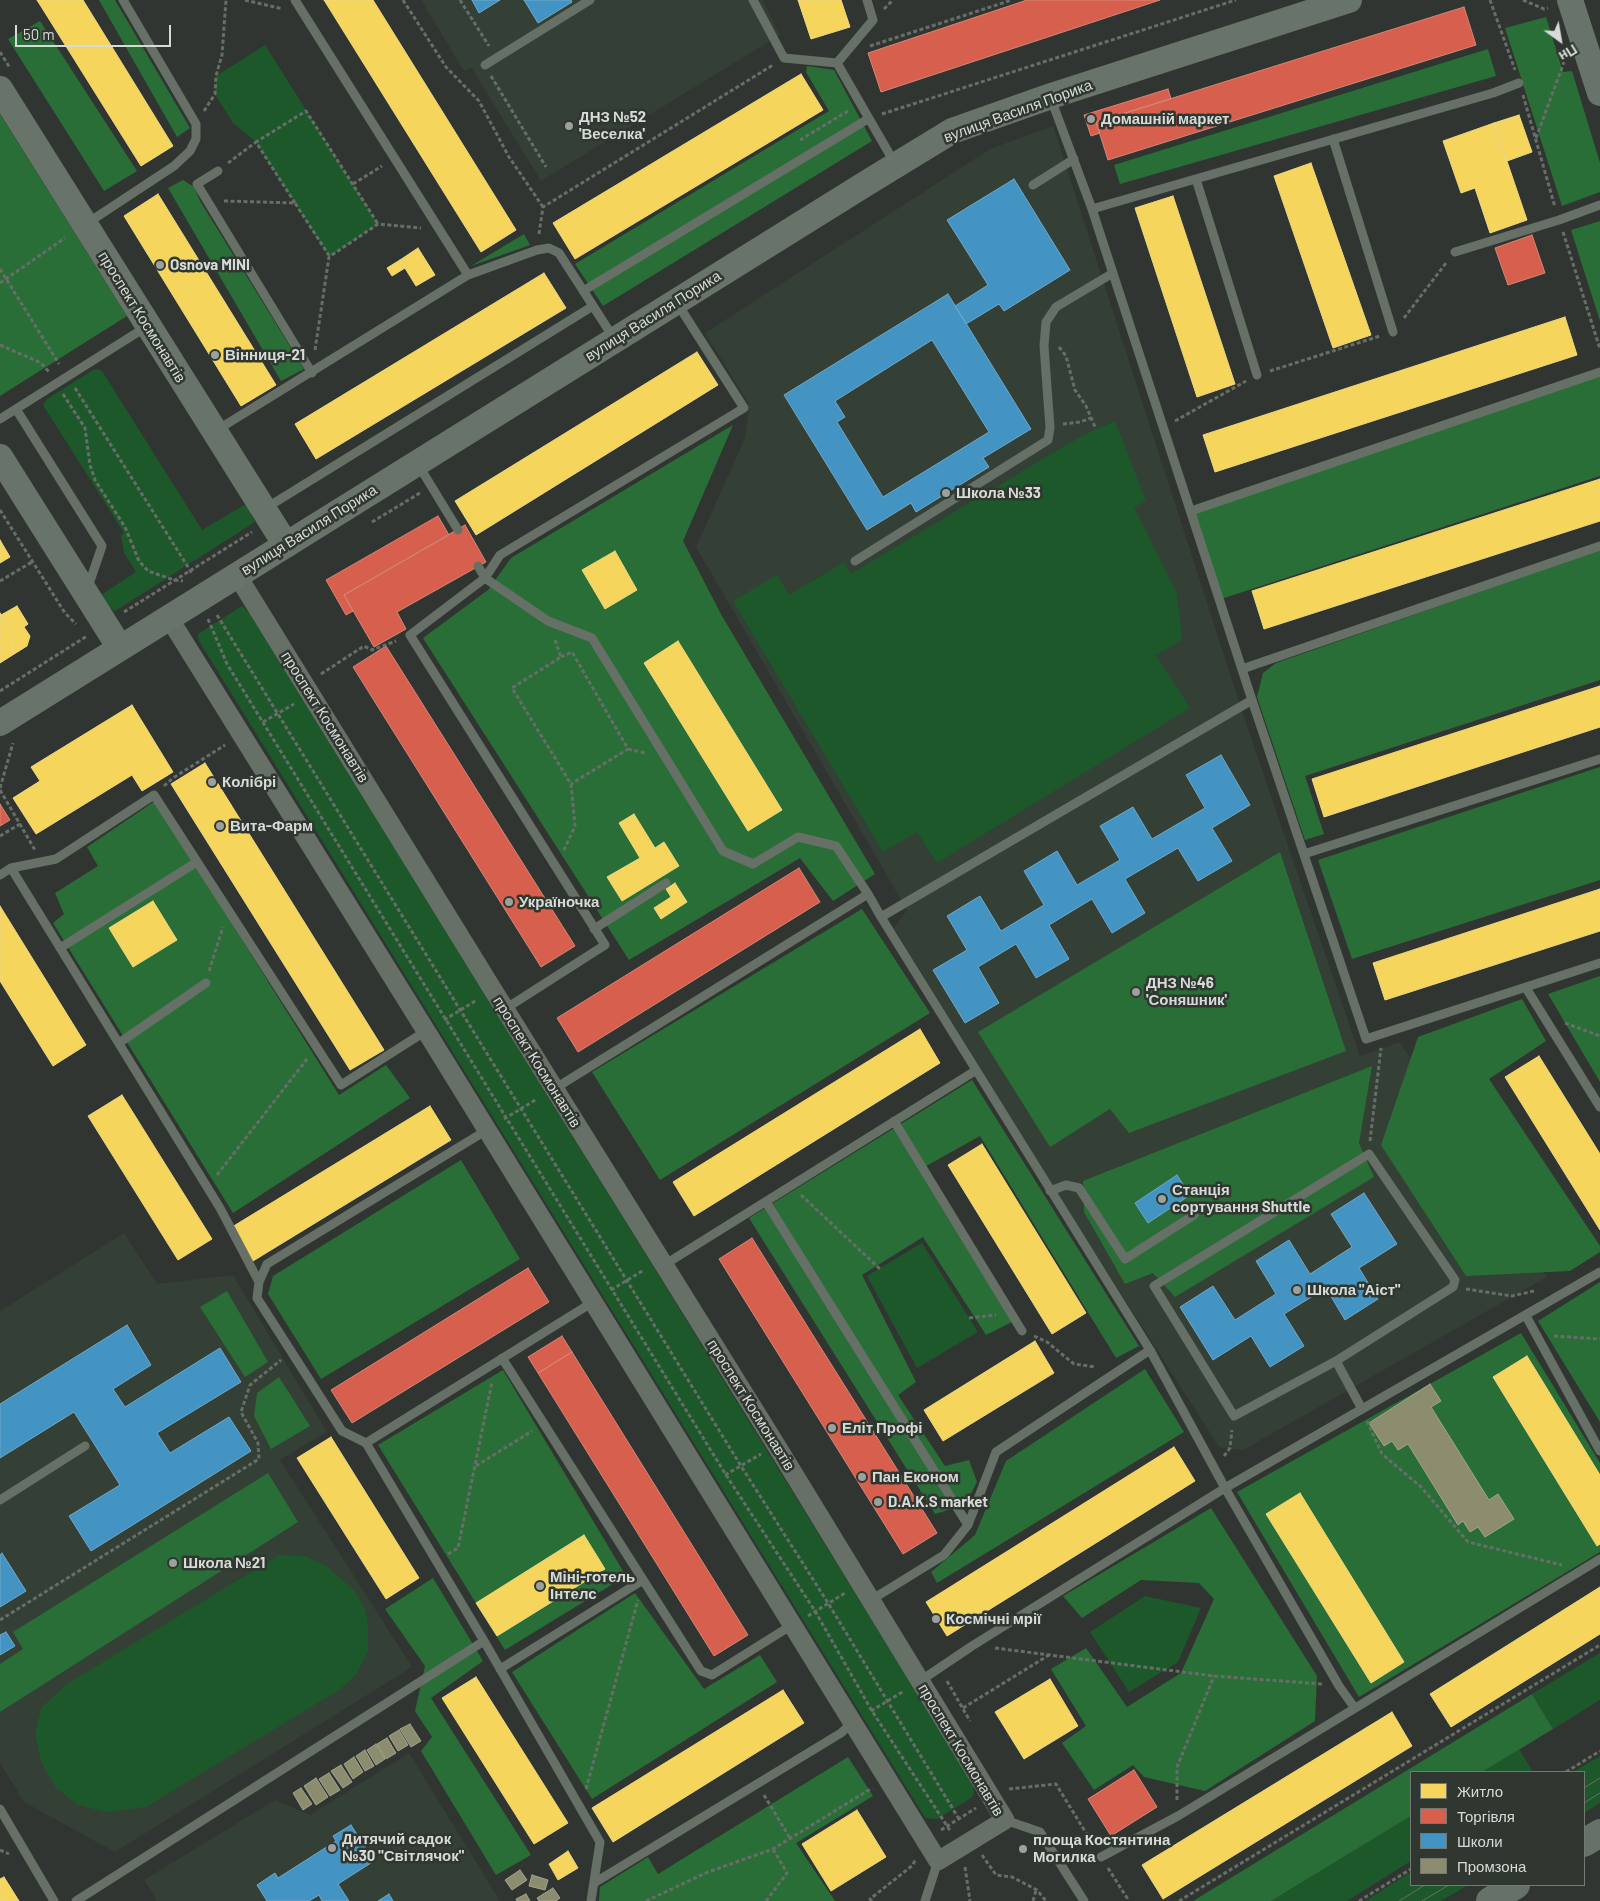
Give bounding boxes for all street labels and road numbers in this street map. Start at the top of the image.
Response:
street label: вулиця Василя Порика [941,76,1095,146]
street label: проспект Космонавтів [94,248,190,386]
street label: вулиця Василя Порика [582,267,724,365]
street label: вулиця Василя Порика [238,481,380,579]
street label: проспект Космонавтів [277,648,373,786]
street label: проспект Космонавтів [489,993,585,1131]
street label: проспект Космонавтів [703,1336,799,1474]
street label: проспект Космонавтів [914,1681,1008,1819]

